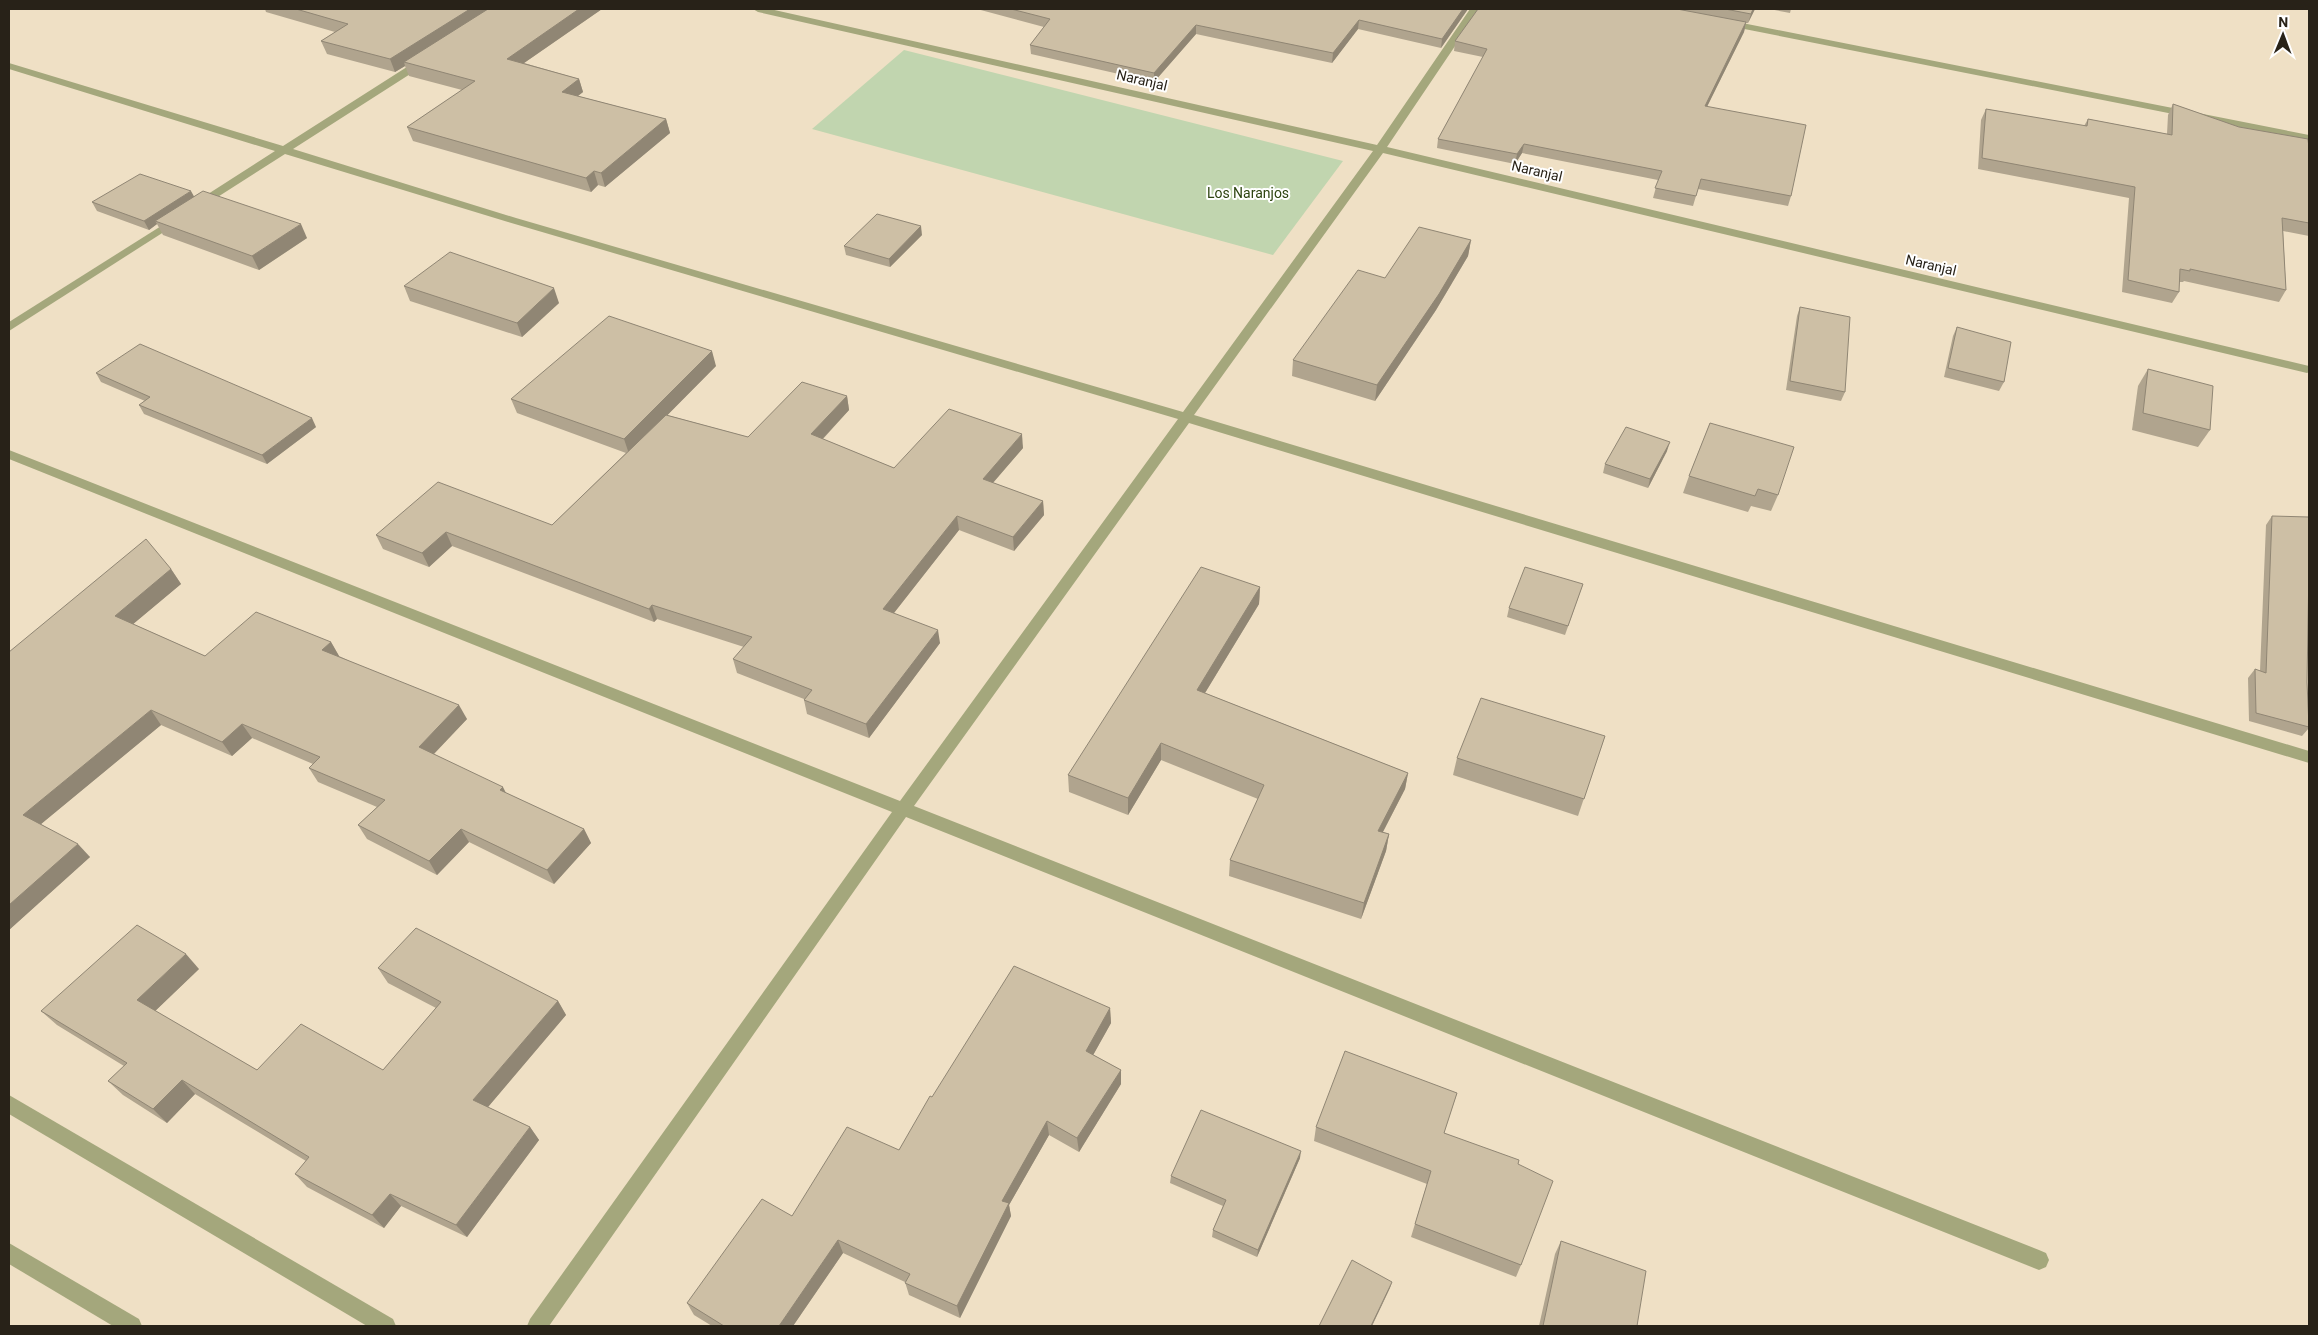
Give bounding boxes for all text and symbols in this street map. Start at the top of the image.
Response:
north arrow [2258,10,2308,60]
text: N [2278,14,2288,30]
street label: Naranjal [1115,66,1169,94]
street label: Naranjal [1510,157,1564,185]
park label: Los Naranjos [1207,185,1289,201]
street label: Naranjal [1904,251,1958,279]

